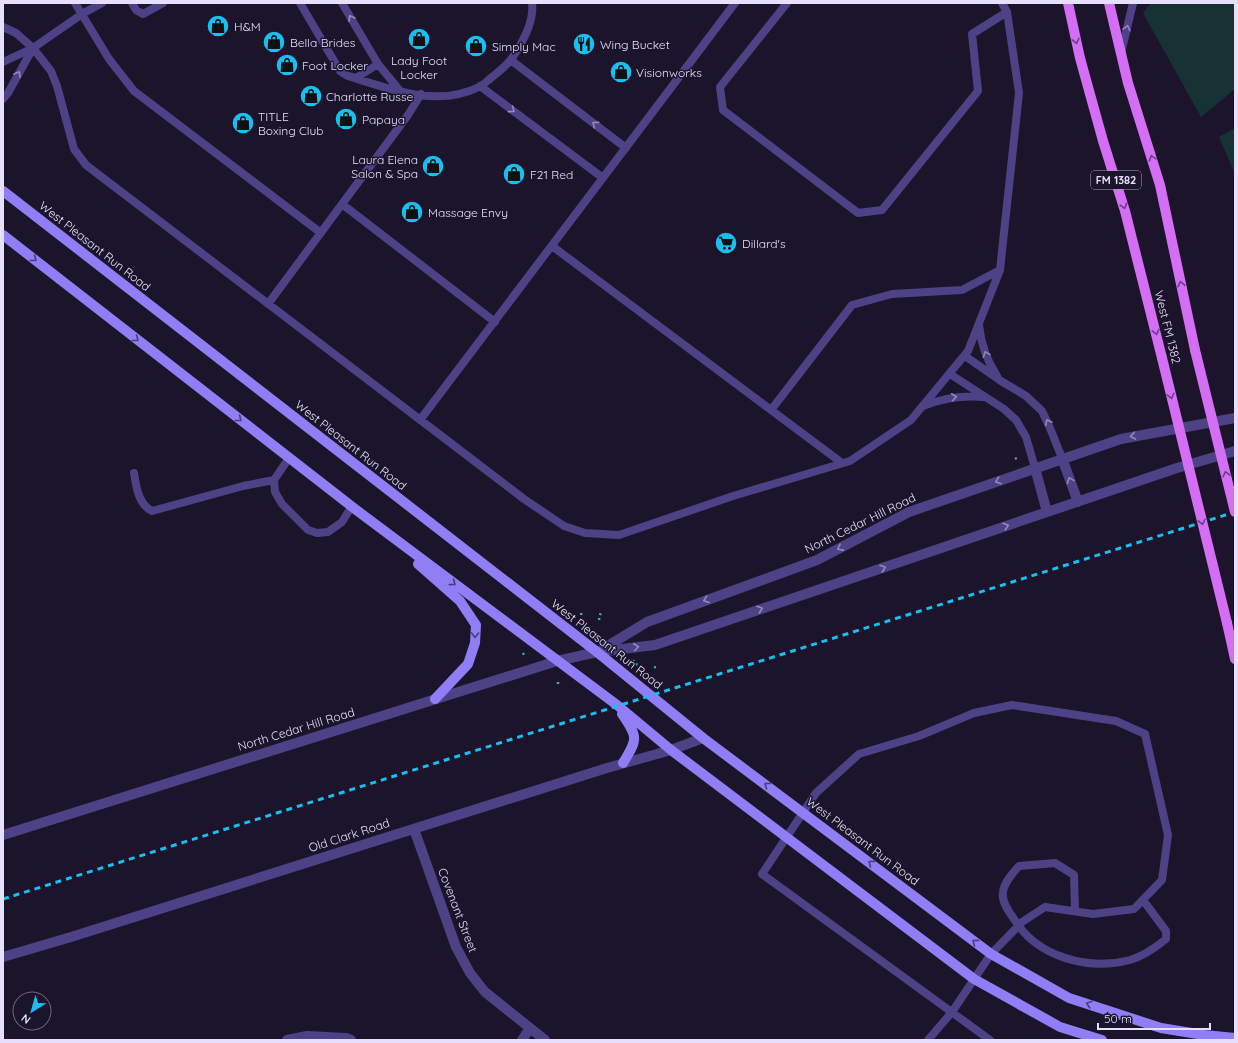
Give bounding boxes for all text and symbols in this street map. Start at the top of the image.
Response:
shop icon: H&M [205,13,231,39]
one-way arrow [349,15,356,22]
place label: H&M [234,19,261,34]
one-way arrow [1122,25,1130,32]
shop icon: Lady Foot Locker [406,26,432,52]
shop icon: Bella Brides [261,29,287,55]
restaurant icon: Wing Bucket [571,31,597,57]
shop icon: Simply Mac [463,33,489,59]
place label: Bella Brides [290,35,356,50]
place label: Wing Bucket [600,37,670,52]
one-way arrow [1072,38,1080,44]
place label: Simply Mac [492,39,556,54]
shop icon: Foot Locker [274,52,300,78]
place label: Lady Foot Locker [391,53,447,82]
place label: Foot Locker [302,58,368,73]
shop icon: Visionworks [608,59,634,85]
place label: Visionworks [636,65,702,80]
one-way arrow [14,71,21,78]
shop icon: Charlotte Russe [298,83,324,109]
place label: Charlotte Russe [326,89,414,104]
one-way arrow [507,105,514,112]
shop icon: Papaya [333,106,359,132]
place label: TITLE Boxing Club [258,109,324,138]
shop icon: TITLE Boxing Club [230,110,256,136]
place label: Papaya [362,112,405,127]
one-way arrow [592,122,599,129]
place label: Laura Elena Salon & Spa [351,152,418,181]
shop icon: Laura Elena Salon & Spa [420,153,446,179]
one-way arrow [1148,155,1156,162]
shop icon: F21 Red [501,161,527,187]
place label: F21 Red [530,167,573,182]
road number: FM 1382 [1091,171,1141,189]
street label: West Pleasant Run Road [36,198,154,294]
shop icon: Massage Envy [399,199,425,225]
one-way arrow [1119,203,1128,210]
place label: Massage Envy [428,205,508,220]
supermarket icon: Dillard's [713,230,739,256]
place label: Dillard's [742,236,786,251]
one-way arrow [29,254,36,261]
one-way arrow [1178,281,1186,287]
street label: West FM 1382 [1152,289,1184,366]
one-way arrow [1151,329,1159,335]
one-way arrow [132,334,139,341]
one-way arrow [982,350,990,357]
one-way arrow [951,393,957,402]
one-way arrow [1167,393,1175,399]
street label: West Pleasant Run Road [292,397,410,493]
one-way arrow [234,414,241,421]
one-way arrow [1045,419,1052,426]
one-way arrow [1130,432,1136,440]
one-way arrow [1222,471,1230,477]
one-way arrow [995,476,1002,484]
one-way arrow [1067,476,1075,483]
street label: North Cedar Hill Road [802,490,918,556]
one-way arrow [1197,518,1206,525]
one-way arrow [1003,522,1010,531]
one-way arrow [837,543,844,551]
one-way arrow [879,564,886,572]
one-way arrow [449,578,456,585]
one-way arrow [703,595,710,604]
street label: West Pleasant Run Road [548,596,666,692]
one-way arrow [756,605,763,614]
one-way arrow [471,632,480,638]
one-way arrow [633,643,639,652]
street label: North Cedar Hill Road [236,704,356,754]
one-way arrow [765,783,772,790]
street label: West Pleasant Run Road [804,794,922,888]
street label: Old Clark Road [307,815,391,855]
one-way arrow [869,861,876,868]
street label: Covenant Street [435,866,481,954]
one-way arrow [972,939,979,947]
north arrow [12,991,52,1031]
one-way arrow [1085,1000,1092,1009]
scale bar [1098,1005,1210,1031]
text: N [19,1011,33,1027]
text: 50 m [1104,1011,1132,1026]

